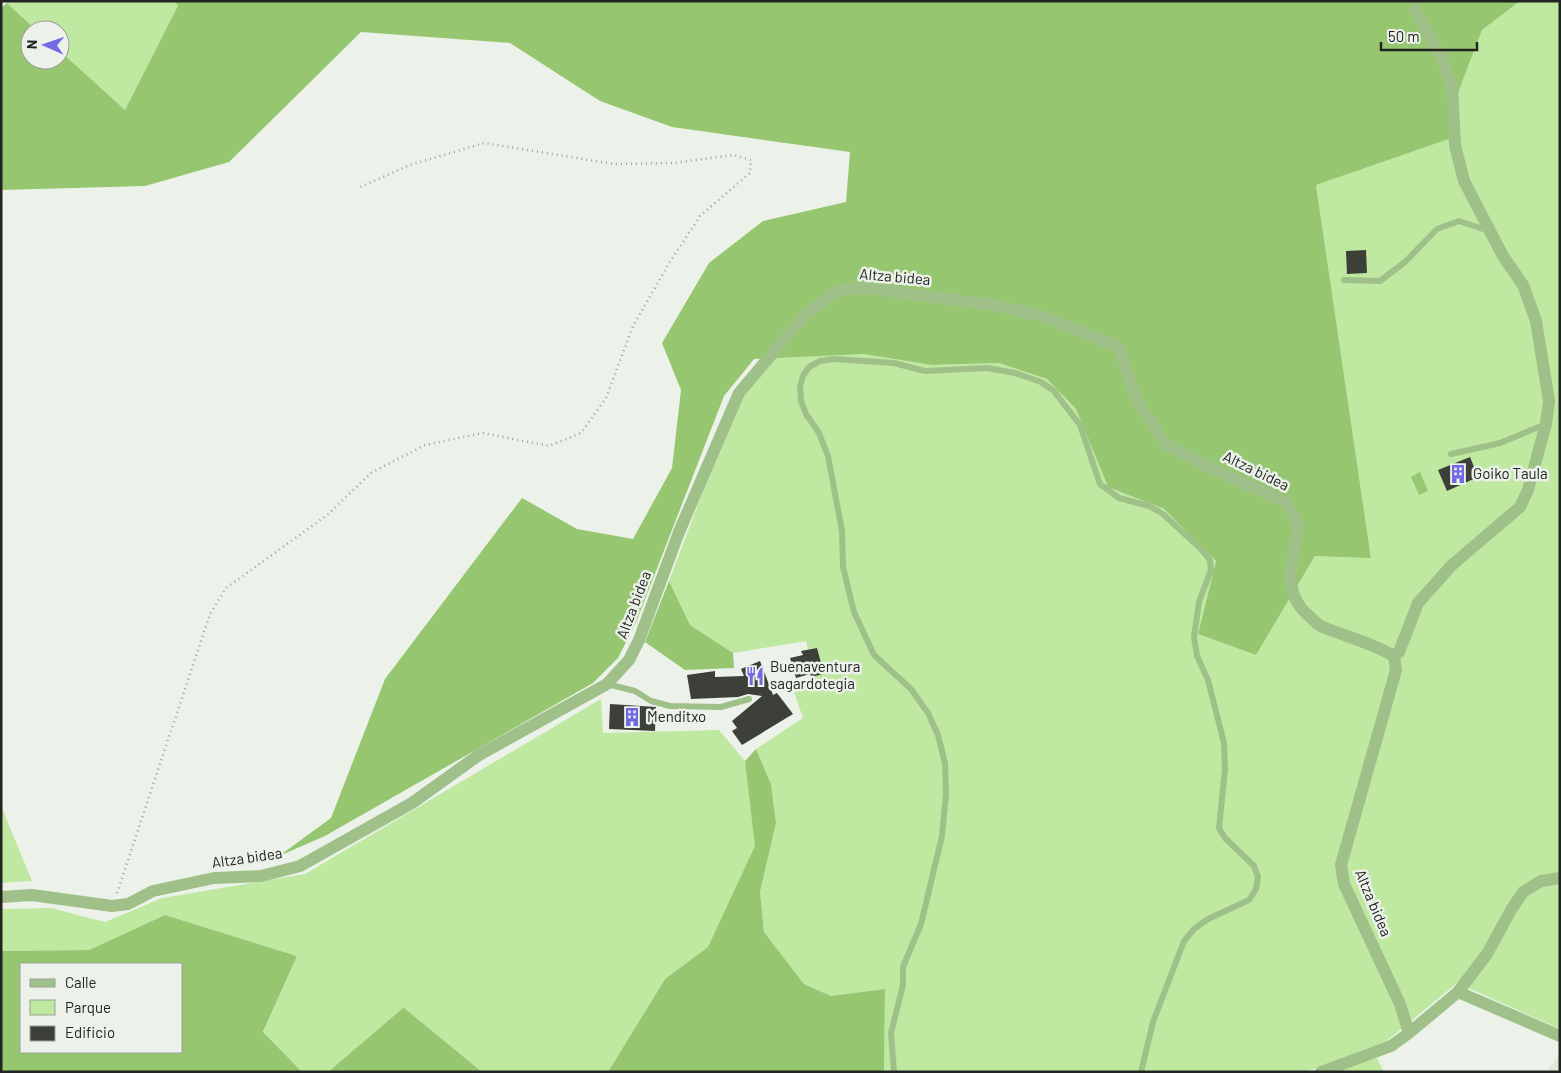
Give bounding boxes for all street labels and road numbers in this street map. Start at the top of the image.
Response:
street label: Altza bidea [859,264,931,288]
street label: Altza bidea [1221,446,1292,494]
street label: Altza bidea [612,568,654,641]
street label: Altza bidea [210,843,283,871]
street label: Altza bidea [1352,866,1396,939]

